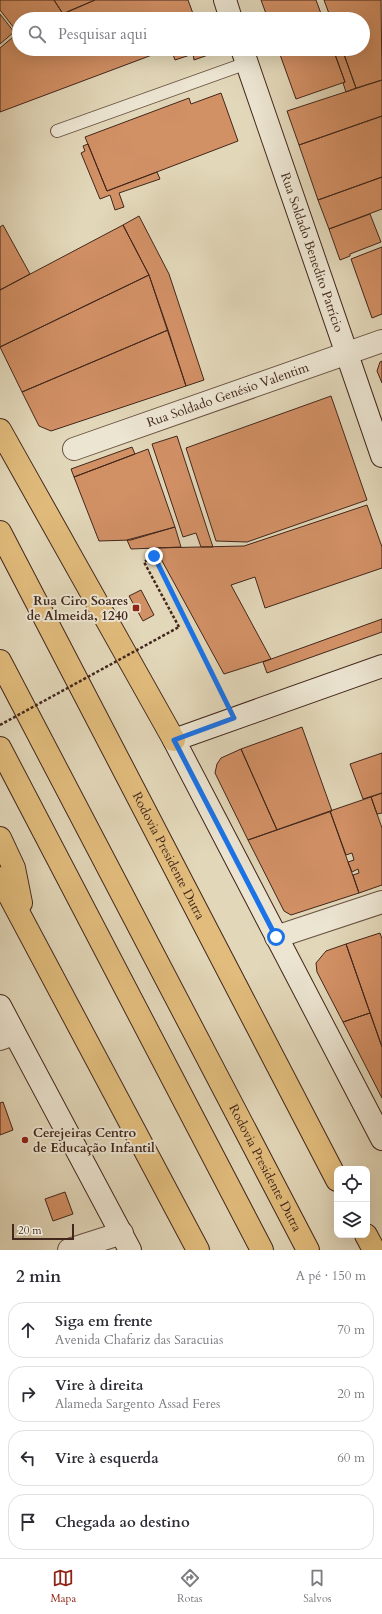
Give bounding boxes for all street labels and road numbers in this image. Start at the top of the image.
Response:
street label: Rua Soldado Benedito Patrício [276,170,348,335]
street label: Rua Soldado Genésio Valentim [144,358,311,432]
street label: Rodovia Presidente Dutra [128,789,209,923]
street label: Rodovia Presidente Dutra [224,1101,306,1235]

